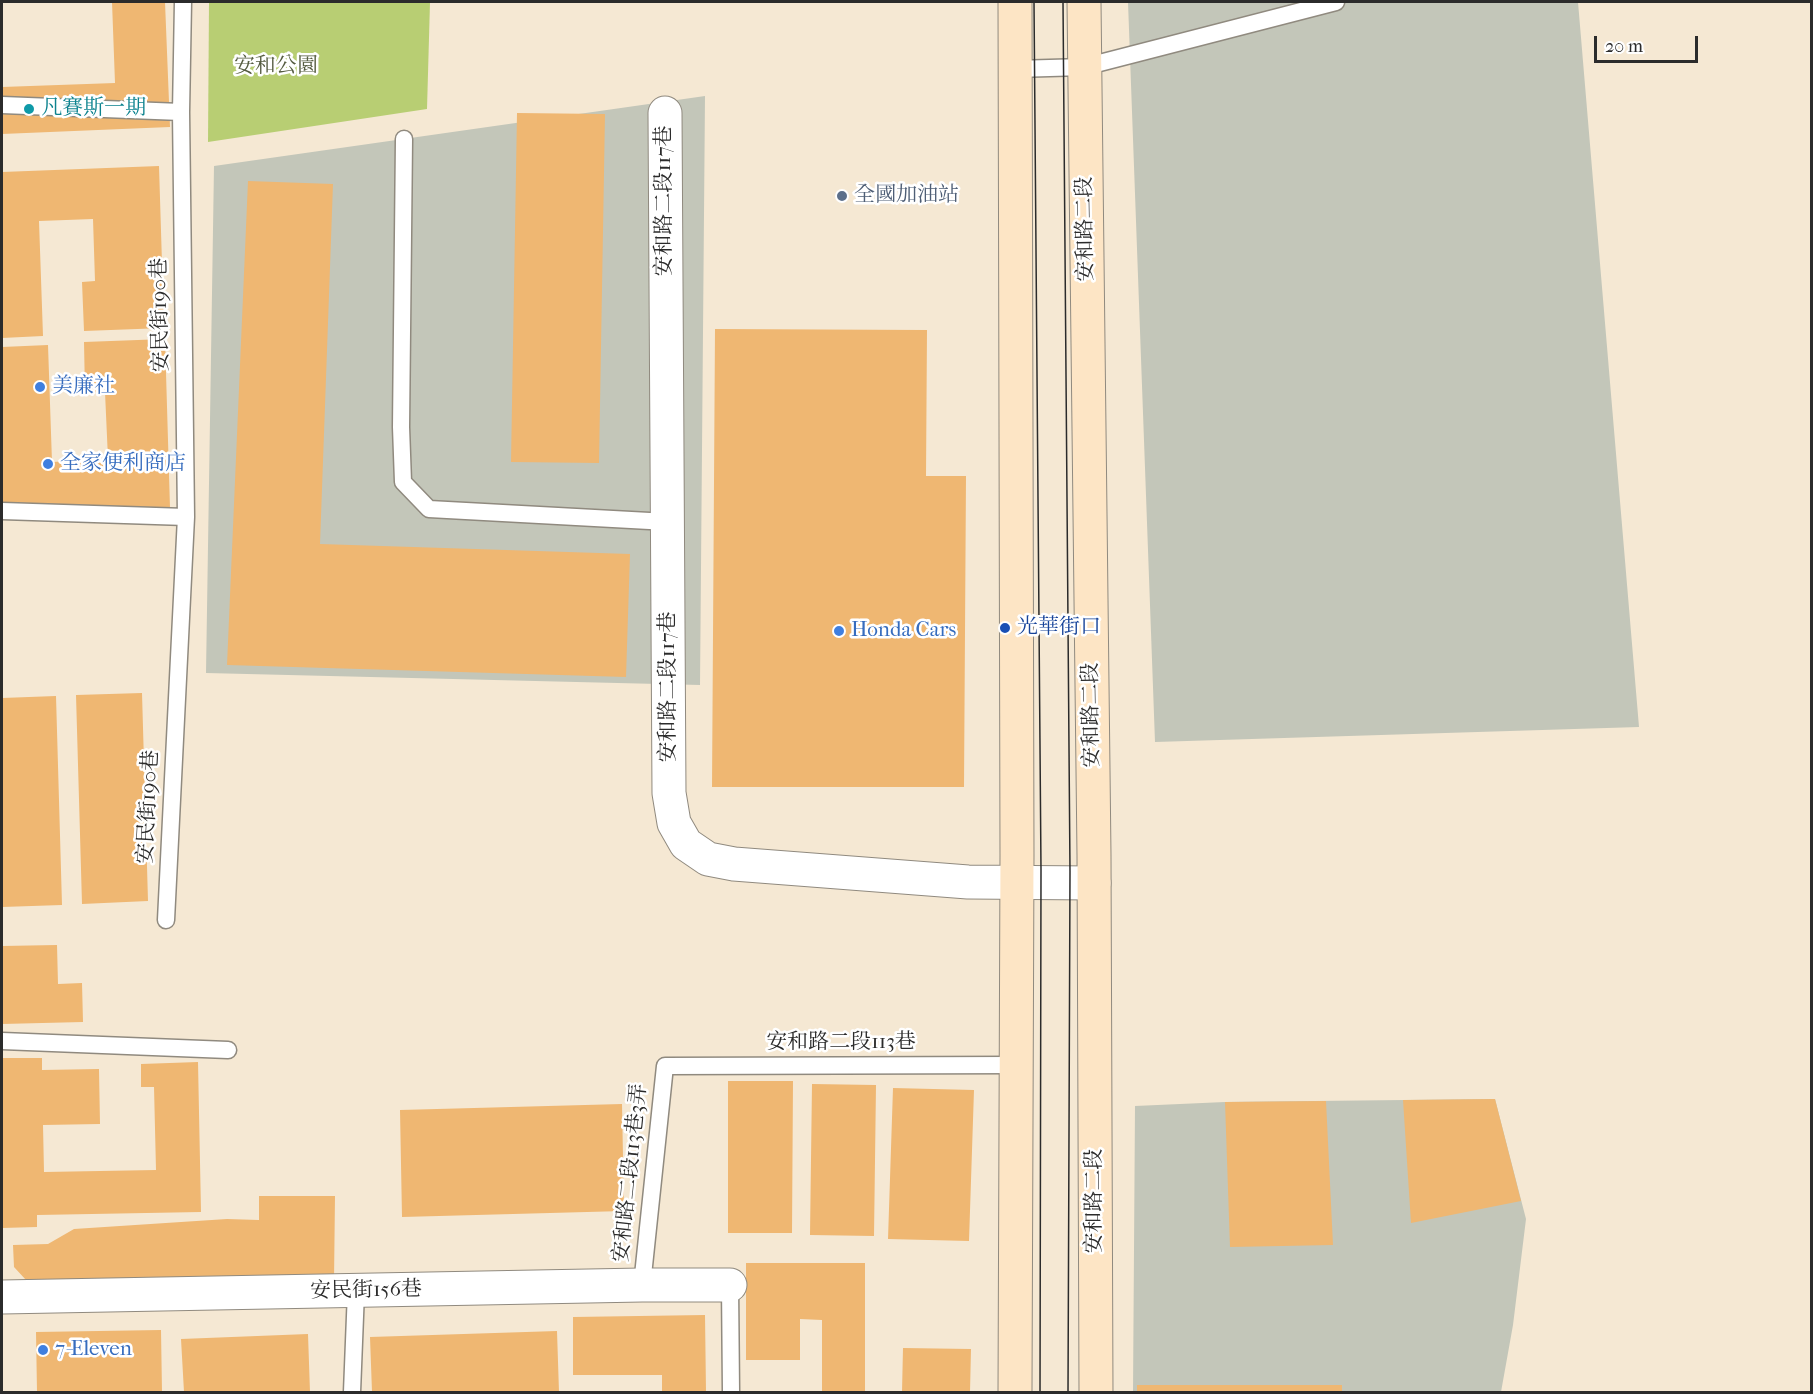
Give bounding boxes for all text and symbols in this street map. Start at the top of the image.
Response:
scale bar [1597,24,1700,62]
text: 20 m [1605,36,1643,57]
park label: 安和公園 [234,54,318,80]
place label: 凡賽斯一期 [41,96,146,122]
marker: 凡賽斯一期 [22,102,36,116]
street label: 安和路二段117巷 [652,125,678,277]
street label: 安和路二段 [1072,176,1100,282]
place label: 全國加油站 [854,183,959,209]
marker: 全國加油站 [835,189,849,203]
street label: 安民街190巷 [147,258,175,372]
place label: 美廉社 [52,374,115,400]
marker: 美廉社 [33,380,47,394]
place label: 全家便利商店 [60,451,186,477]
marker: 全家便利商店 [41,457,55,471]
street label: 安和路二段117巷 [656,611,682,763]
place label: 光華街口 [1017,615,1101,641]
place label: Honda Cars [851,618,956,644]
marker: 光華街口 [998,621,1012,635]
marker: Honda Cars [832,624,846,638]
street label: 安和路二段 [1078,662,1106,768]
street label: 安民街190巷 [133,749,165,865]
street label: 安和路二段113巷 [766,1030,916,1056]
street label: 安和路二段113巷3弄 [609,1083,653,1263]
street label: 安和路二段 [1082,1149,1108,1253]
street label: 安民街156巷 [310,1277,422,1305]
place label: 7-Eleven [55,1337,132,1363]
marker: 7-Eleven [36,1343,50,1357]

